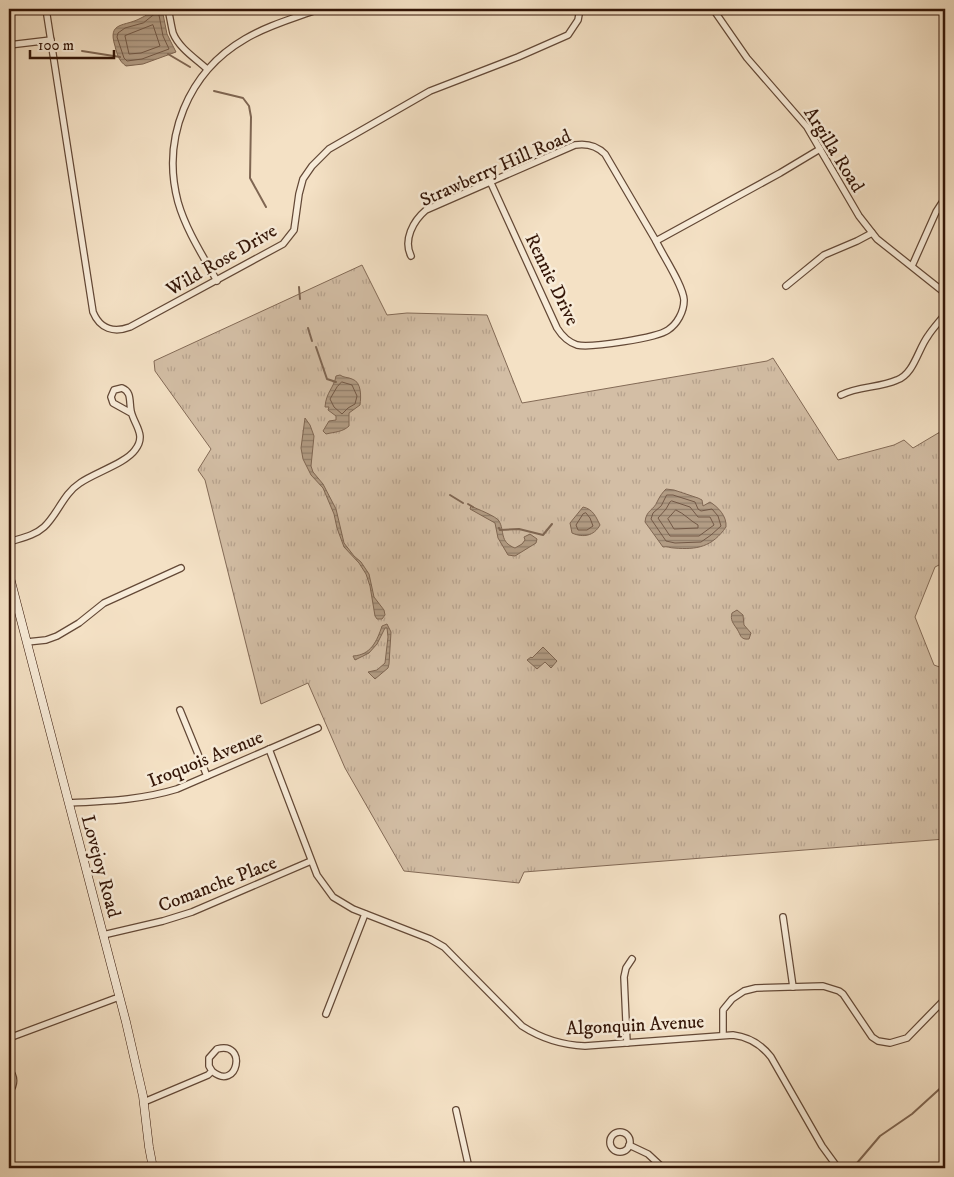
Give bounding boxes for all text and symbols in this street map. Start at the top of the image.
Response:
scale bar [30,28,114,60]
text: 100 m [38,36,74,55]
street label: Argilla Road [798,103,869,197]
street label: Strawberry Hill Road [417,125,575,212]
street label: Wild Rose Drive [161,219,281,302]
street label: Rennie Drive [520,230,584,329]
street label: Iroquois Avenue [145,726,267,794]
street label: Lovejoy Road [76,813,125,921]
street label: Comanche Place [155,851,280,918]
street label: Algonquin Avenue [565,1010,705,1042]

